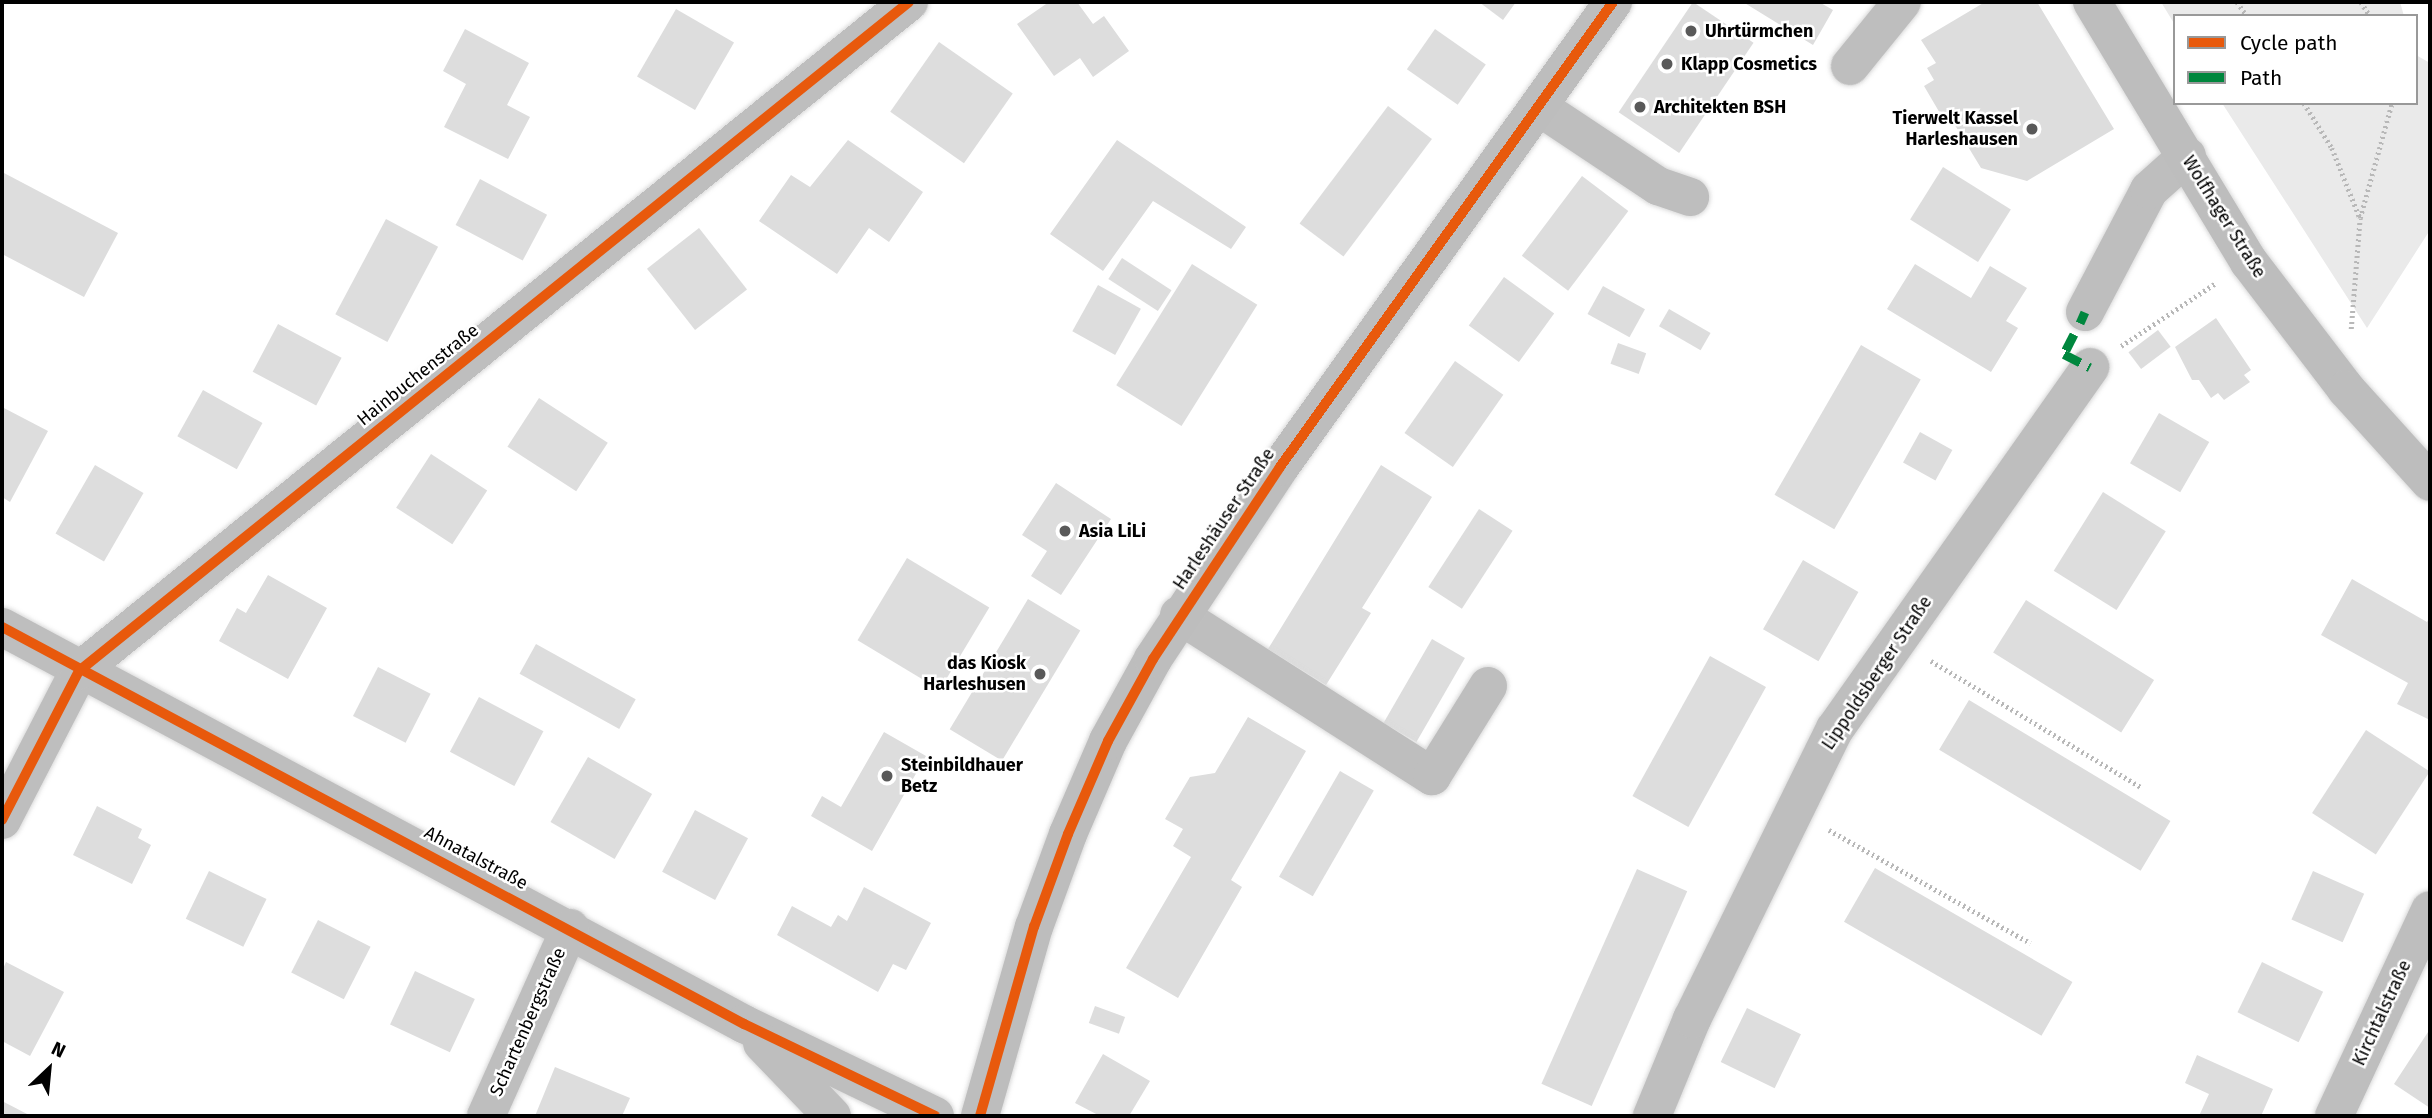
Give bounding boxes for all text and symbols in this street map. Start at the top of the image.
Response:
legend [2173,14,2418,105]
place label: Uhrtürmchen [1705,20,1813,42]
marker: Uhrtürmchen [1683,23,1699,39]
text: Cycle path [2240,30,2338,56]
place label: Klapp Cosmetics [1681,53,1817,75]
marker: Klapp Cosmetics [1659,56,1675,72]
text: Path [2240,65,2282,91]
place label: Architekten BSH [1654,96,1786,118]
marker: Architekten BSH [1632,99,1648,115]
place label: Tierwelt Kassel Harleshausen [1893,108,2018,150]
marker: Tierwelt Kassel Harleshausen [2024,121,2040,137]
street label: Wolfhager Straße [2178,152,2270,282]
street label: Hainbuchenstraße [353,319,483,431]
street label: Harleshäuser Straße [1169,444,1279,594]
place label: Asia LiLi [1079,520,1146,542]
marker: Asia LiLi [1057,523,1073,539]
street label: Lippoldsberger Straße [1817,592,1937,754]
place label: das Kiosk Harleshusen [923,653,1026,696]
marker: das Kiosk Harleshusen [1032,666,1048,682]
place label: Steinbildhauer Betz [901,755,1023,798]
marker: Steinbildhauer Betz [879,768,895,784]
street label: Ahnatalstraße [421,822,531,894]
street label: Schartenbergstraße [486,944,570,1100]
street label: Kirchtalstraße [2348,957,2416,1069]
north arrow [14,1034,84,1104]
text: N [48,1037,69,1063]

